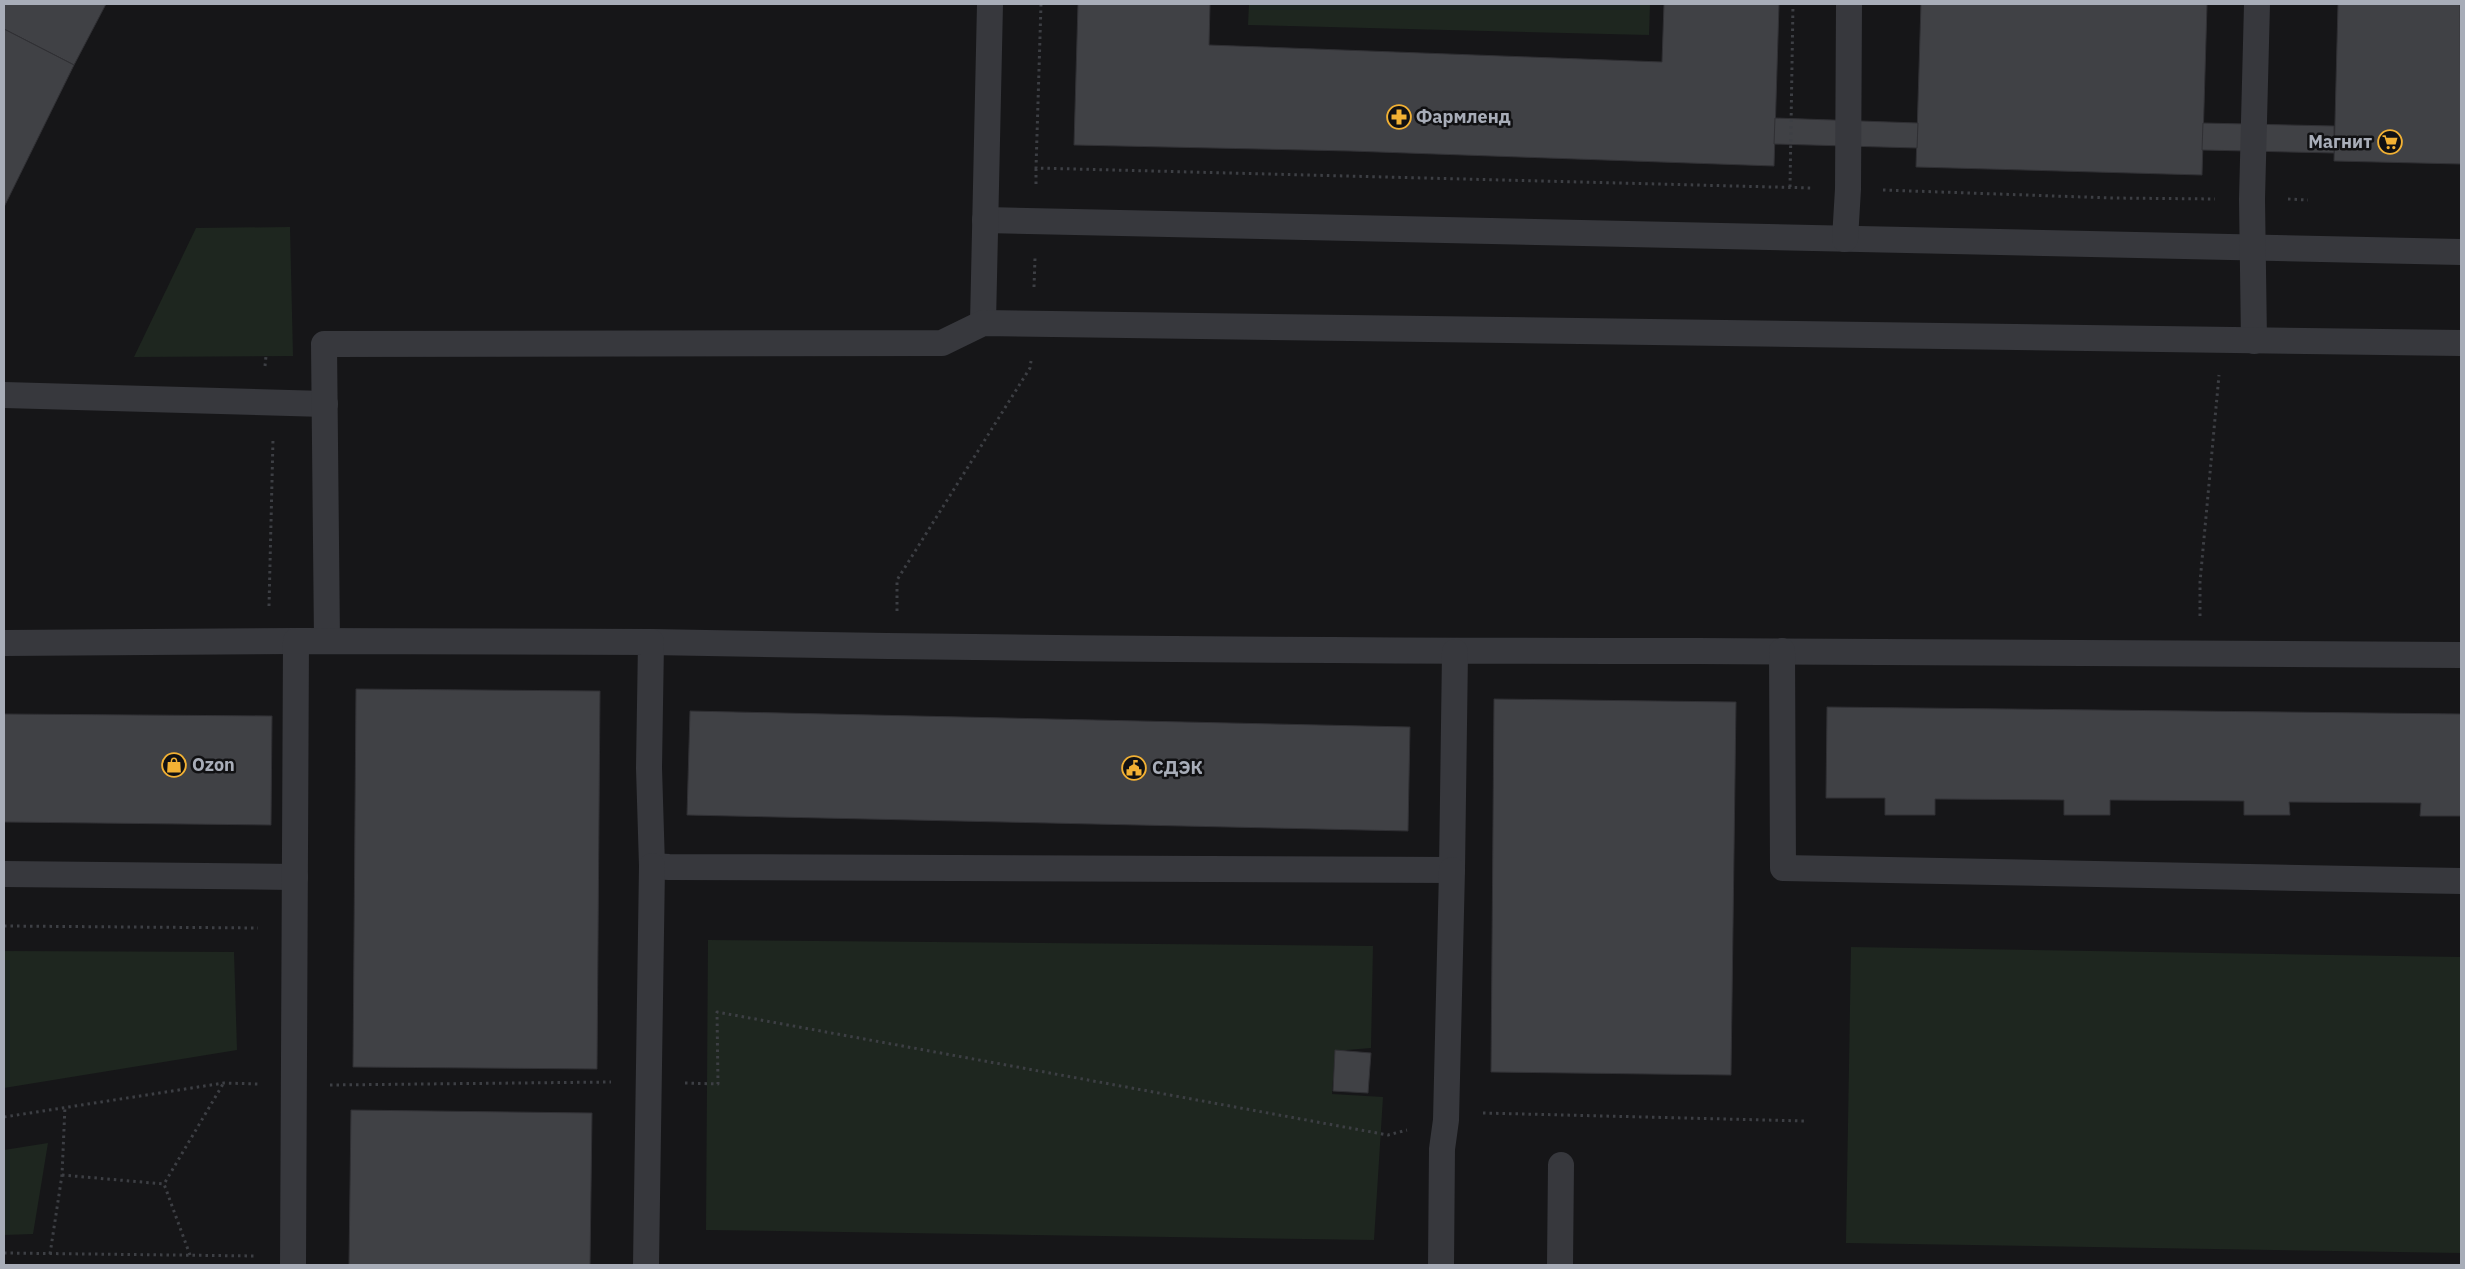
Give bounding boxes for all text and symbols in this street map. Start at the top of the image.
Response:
pharmacy icon: Фармленд [1386,104,1412,130]
place label: Фармленд [1416,105,1511,128]
supermarket icon: Магнит [2377,129,2403,155]
place label: Магнит [2308,130,2372,153]
shop icon: Ozon [161,752,187,778]
place label: Ozon [192,753,235,776]
public building icon: СДЭК [1121,755,1147,781]
place label: СДЭК [1152,756,1203,779]

